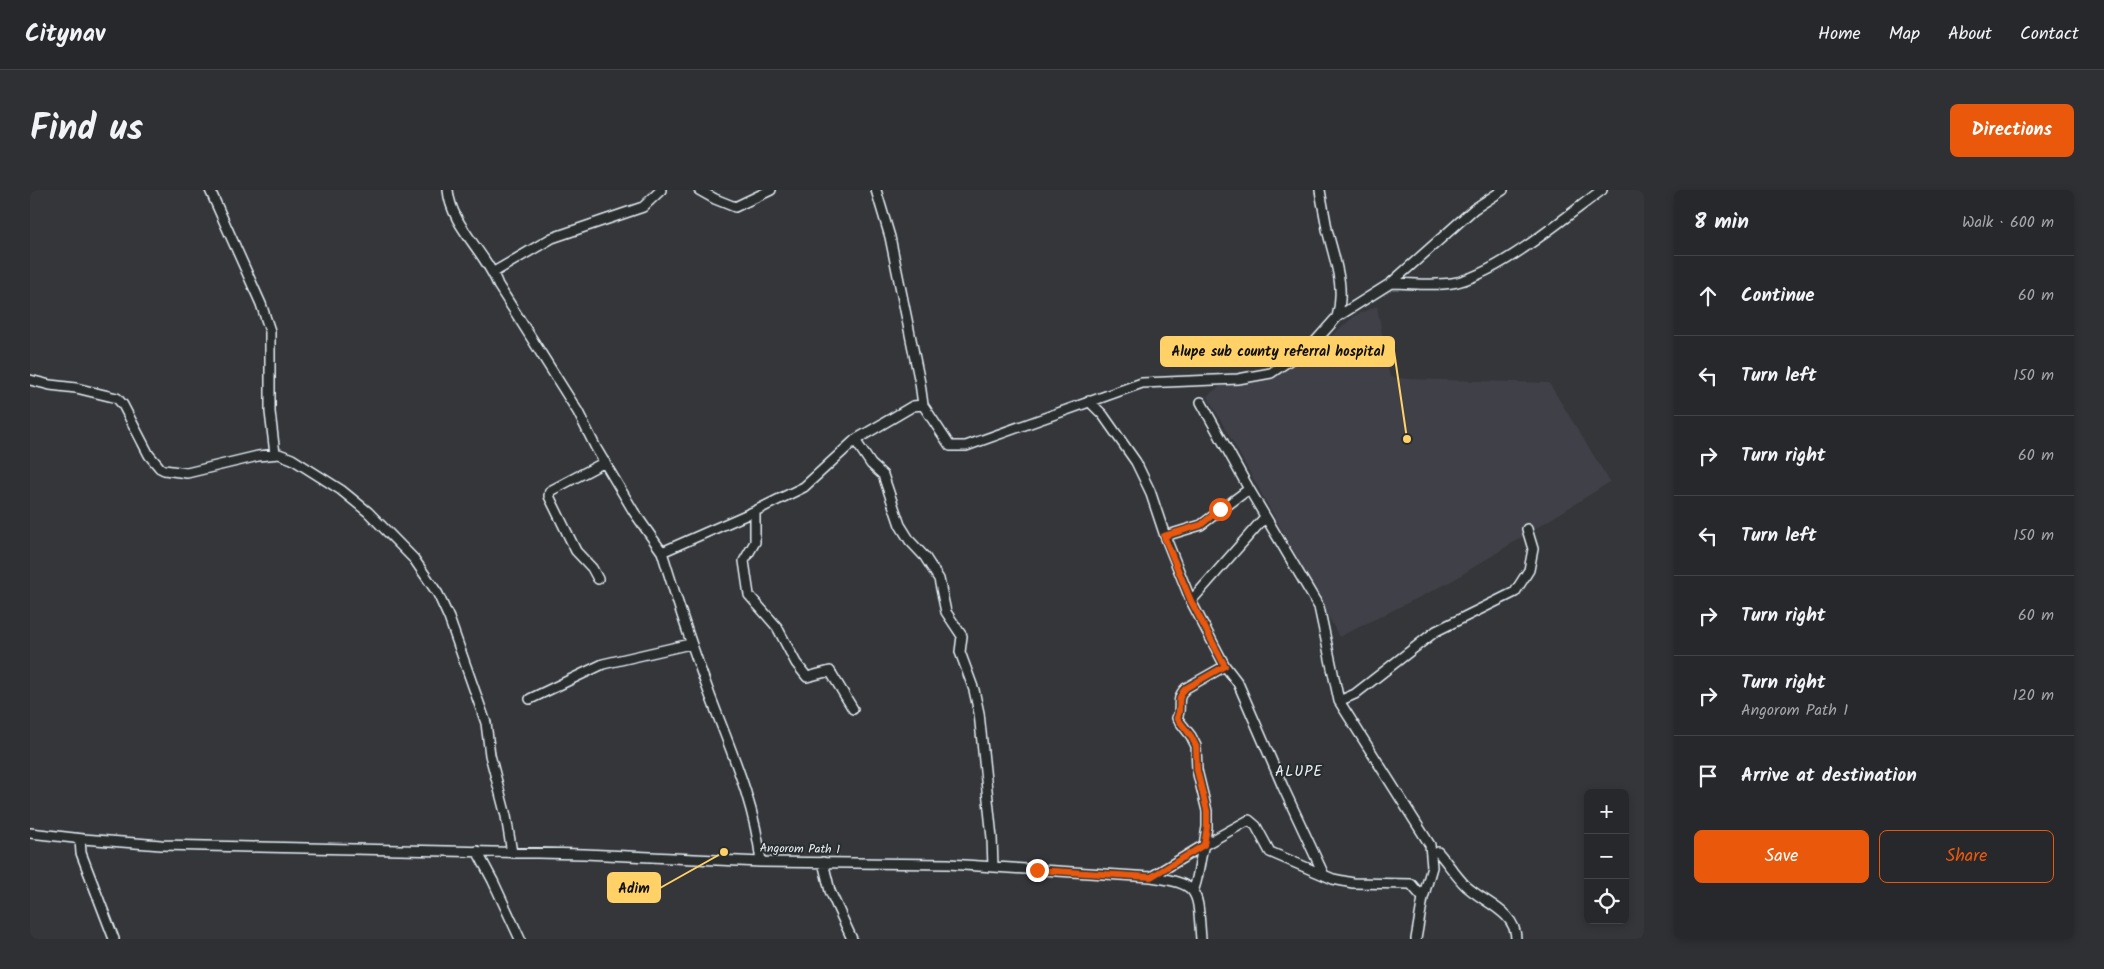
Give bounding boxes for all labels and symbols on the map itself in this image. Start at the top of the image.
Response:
callout: Alupe sub county referral hospital [1161,337,1394,366]
text: Alupe sub county referral hospital [1172,341,1385,363]
route start [1209,498,1232,521]
district label: ALUPE [1275,760,1323,784]
street label: Angorom Path 1 [760,839,841,859]
route end [1026,859,1049,882]
callout: Adim [608,873,660,902]
text: Adim [618,878,650,900]

